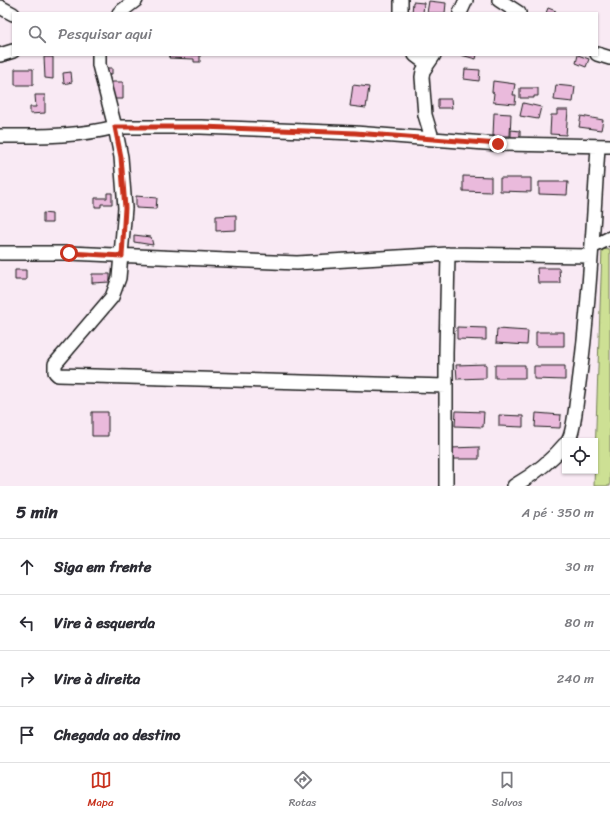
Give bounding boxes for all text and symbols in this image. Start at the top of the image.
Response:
search box [12,12,598,56]
text: Pesquisar aqui [58,21,152,47]
icon: search [26,23,48,45]
route end [489,135,507,153]
route start [60,244,78,262]
map controls [562,438,598,474]
button: locate [562,438,598,474]
text: 5 min [16,497,58,527]
text: A pé · 350 m [522,501,594,524]
text: Siga em frente [54,554,151,580]
text: 30 m [565,555,594,578]
icon: ahead [16,556,38,578]
text: Vire à esquerda [54,610,155,636]
text: 80 m [565,611,594,634]
icon: left [16,612,38,634]
text: Vire à direita [54,666,140,692]
text: 240 m [557,667,594,690]
icon: right [16,668,38,690]
text: Chegada ao destino [54,722,180,748]
icon: arrive [16,724,38,746]
tab: Mapa [88,769,113,812]
tab: Rotas [289,769,316,812]
tab: Salvos [492,769,522,812]

